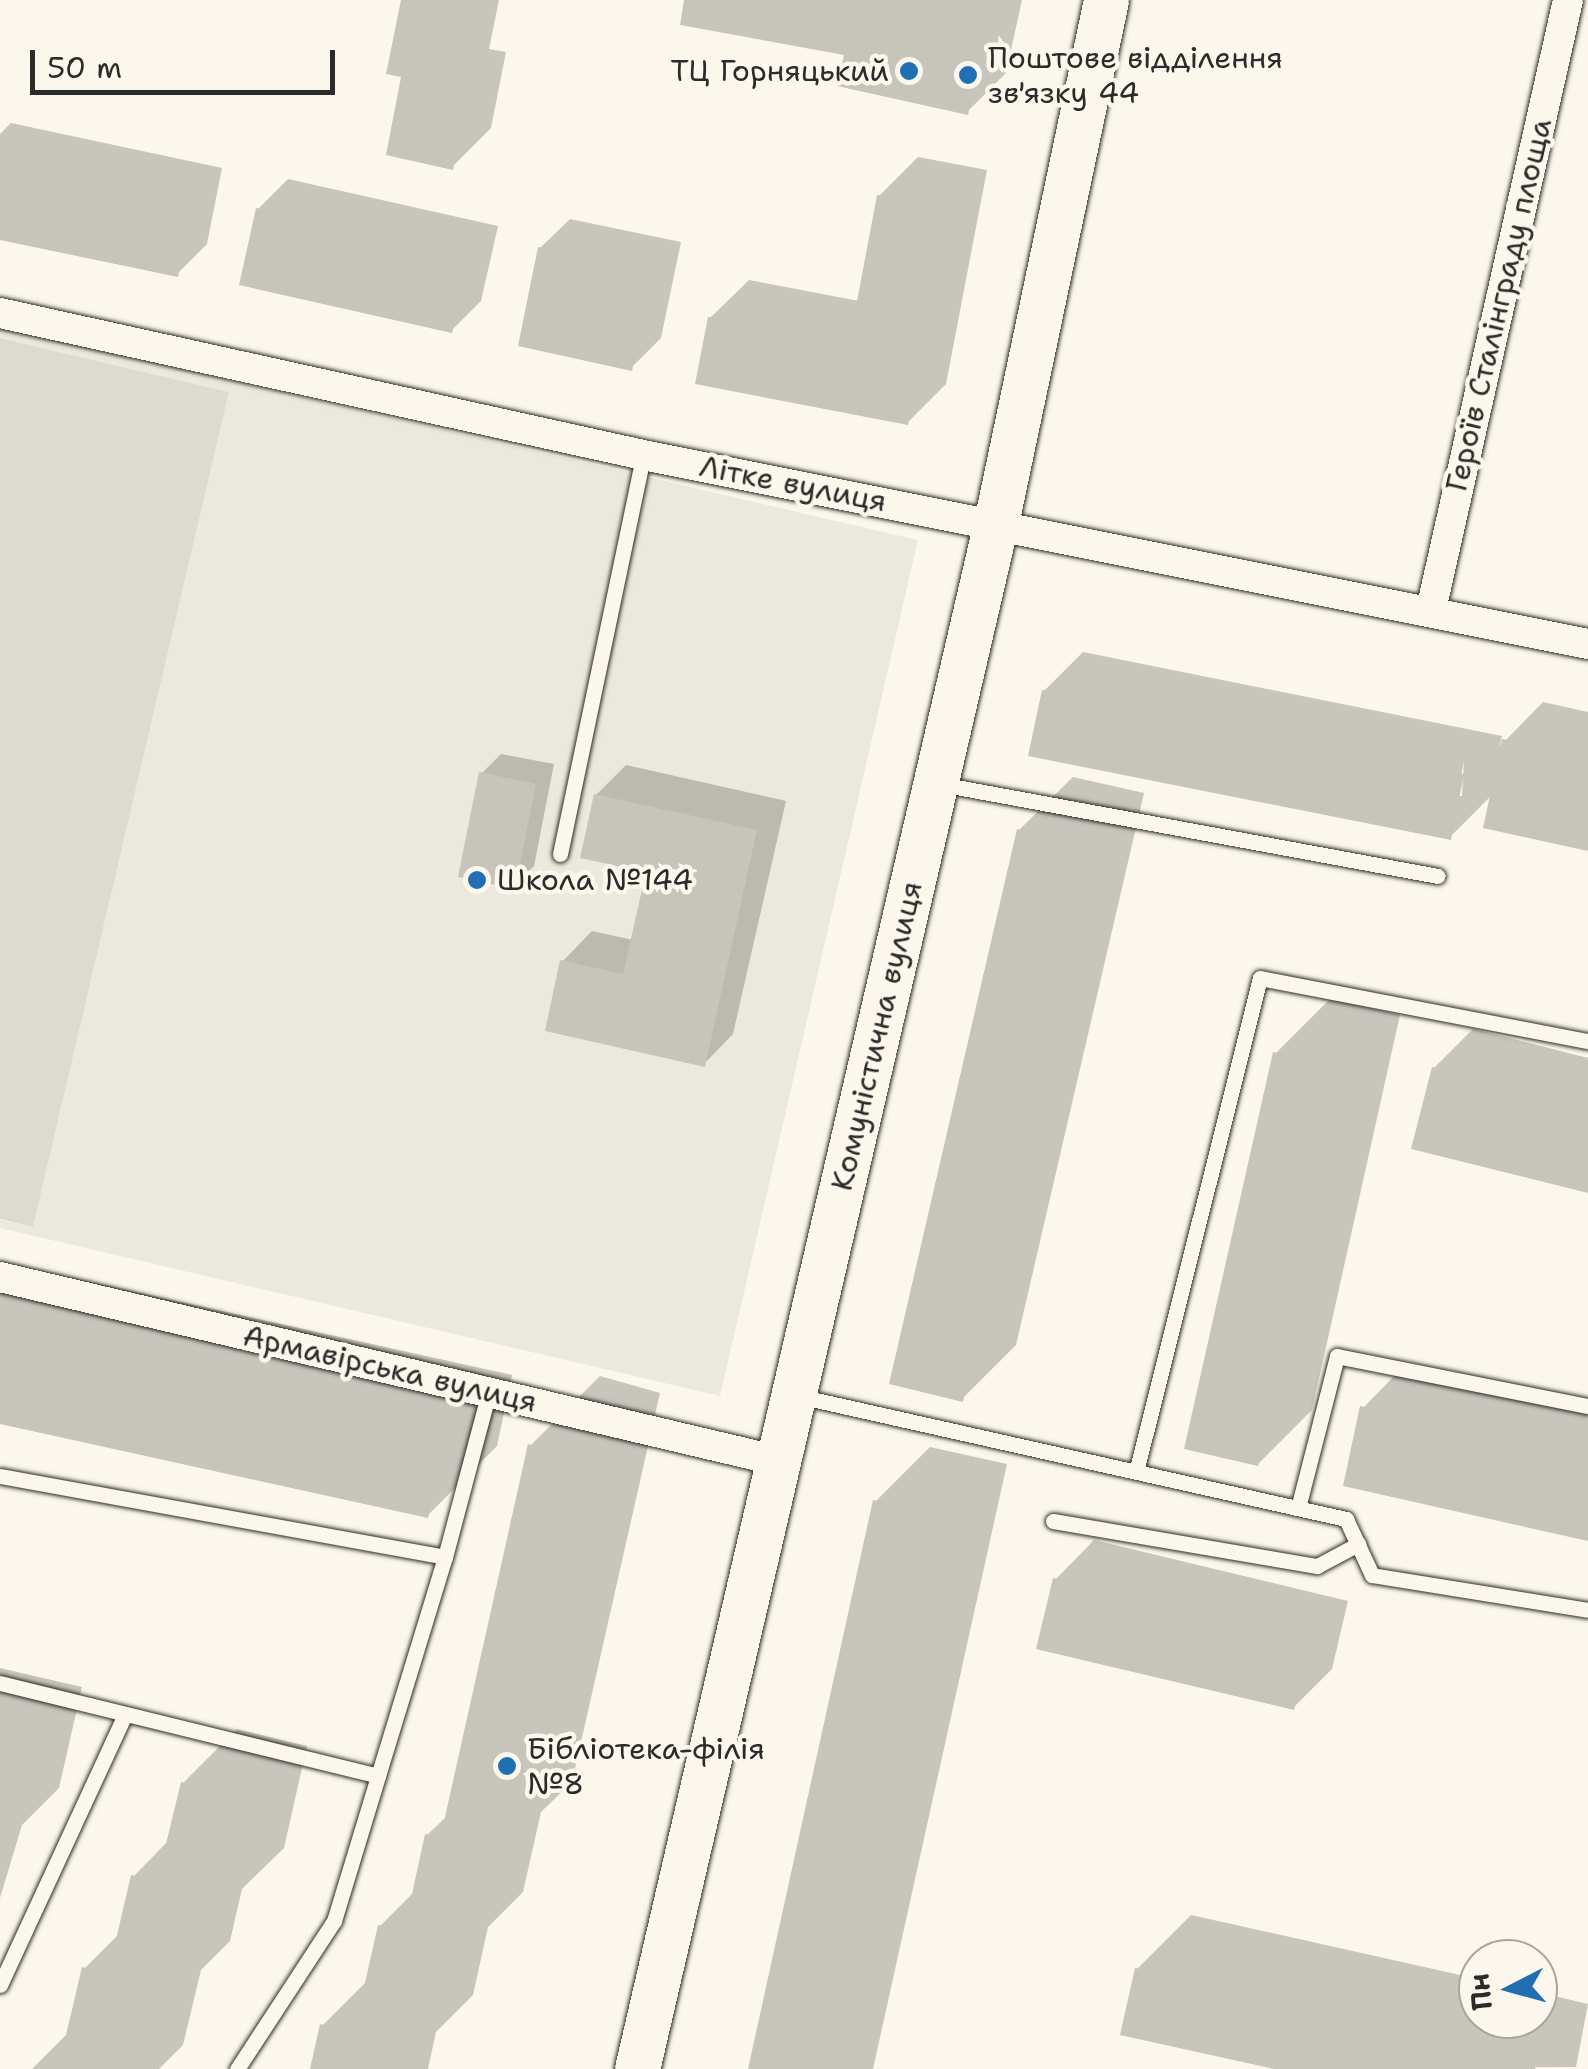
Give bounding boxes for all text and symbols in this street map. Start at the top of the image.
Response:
scale bar [35,30,340,92]
place label: Поштове відділення зв'язку 44 [988,40,1283,110]
text: 50 m [47,47,122,88]
place label: ТЦ Горняцький [671,53,889,89]
marker: ТЦ Горняцький [898,60,920,82]
marker: Поштове відділення зв'язку 44 [957,64,979,86]
street label: Героїв Сталінграду площа [1438,115,1560,495]
street label: Літке вулиця [696,448,890,520]
place label: Школа №144 [497,862,693,898]
marker: Школа №144 [466,869,488,891]
street label: Комуністична вулиця [824,878,930,1194]
street label: Армавірська вулиця [240,1318,540,1420]
place label: Бібліотека-філія №8 [527,1731,765,1802]
marker: Бібліотека-філія №8 [496,1755,518,1777]
north arrow [1458,1939,1558,2039]
text: Пн [1459,1972,1501,2012]

